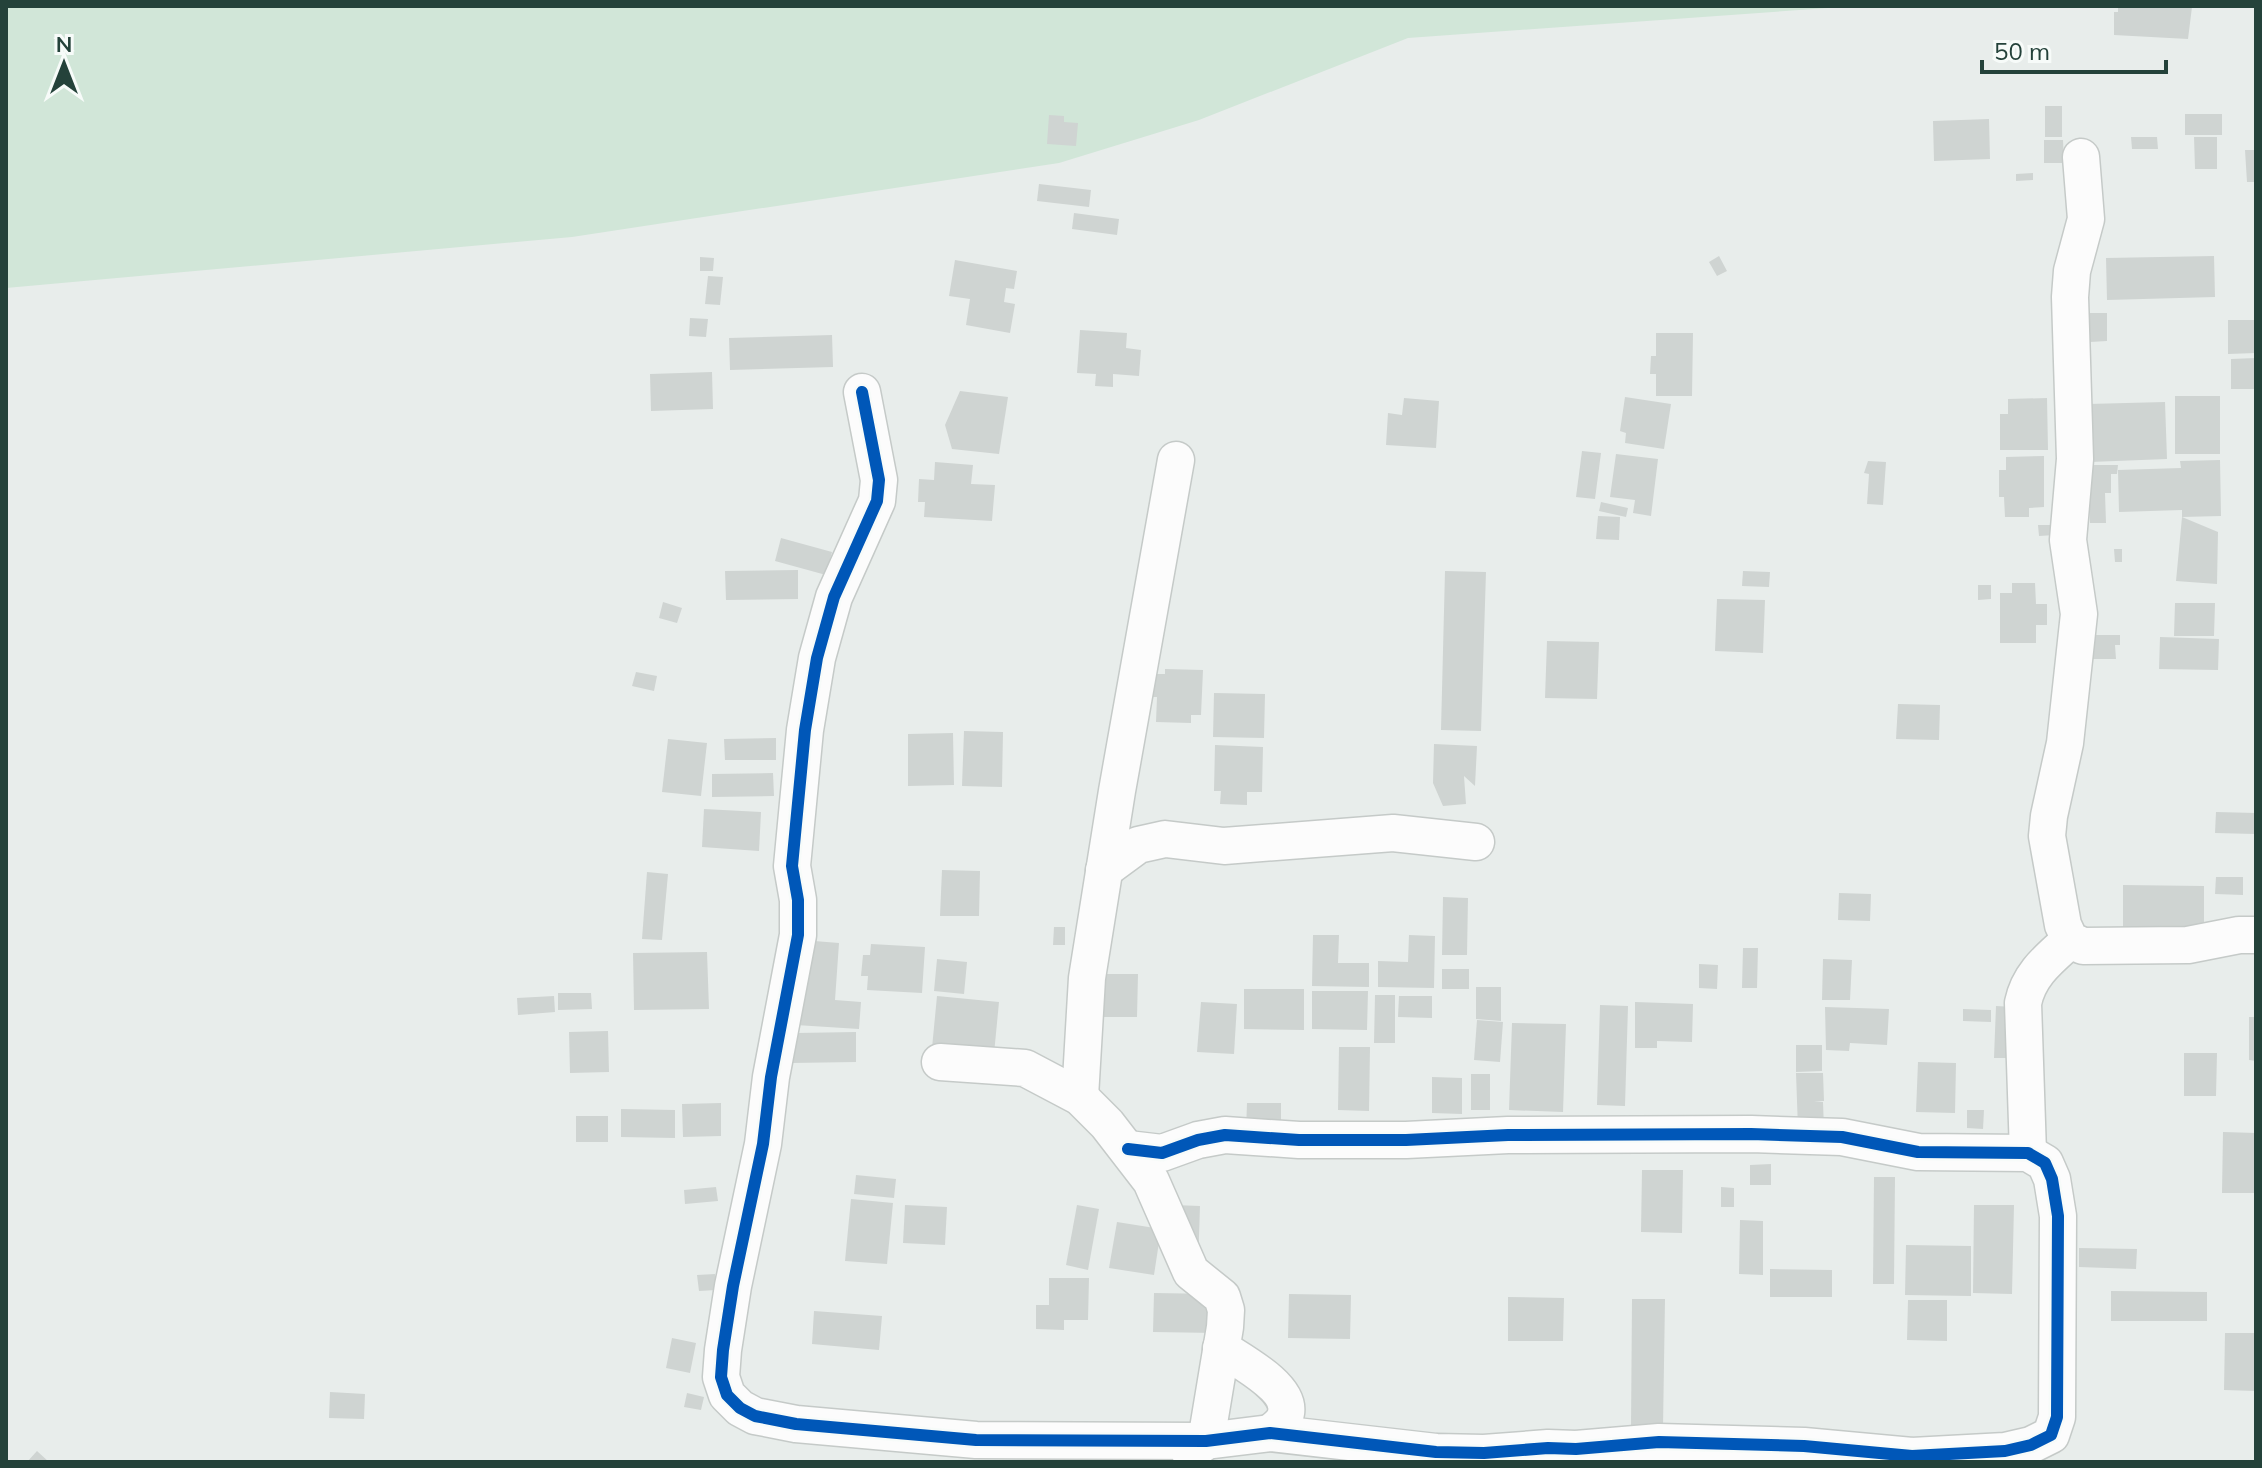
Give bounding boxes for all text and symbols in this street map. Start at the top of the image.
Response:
north arrow [24,24,104,104]
scale bar [1982,24,2166,74]
text: N [56,30,72,58]
text: 50 m [1994,36,2050,66]

